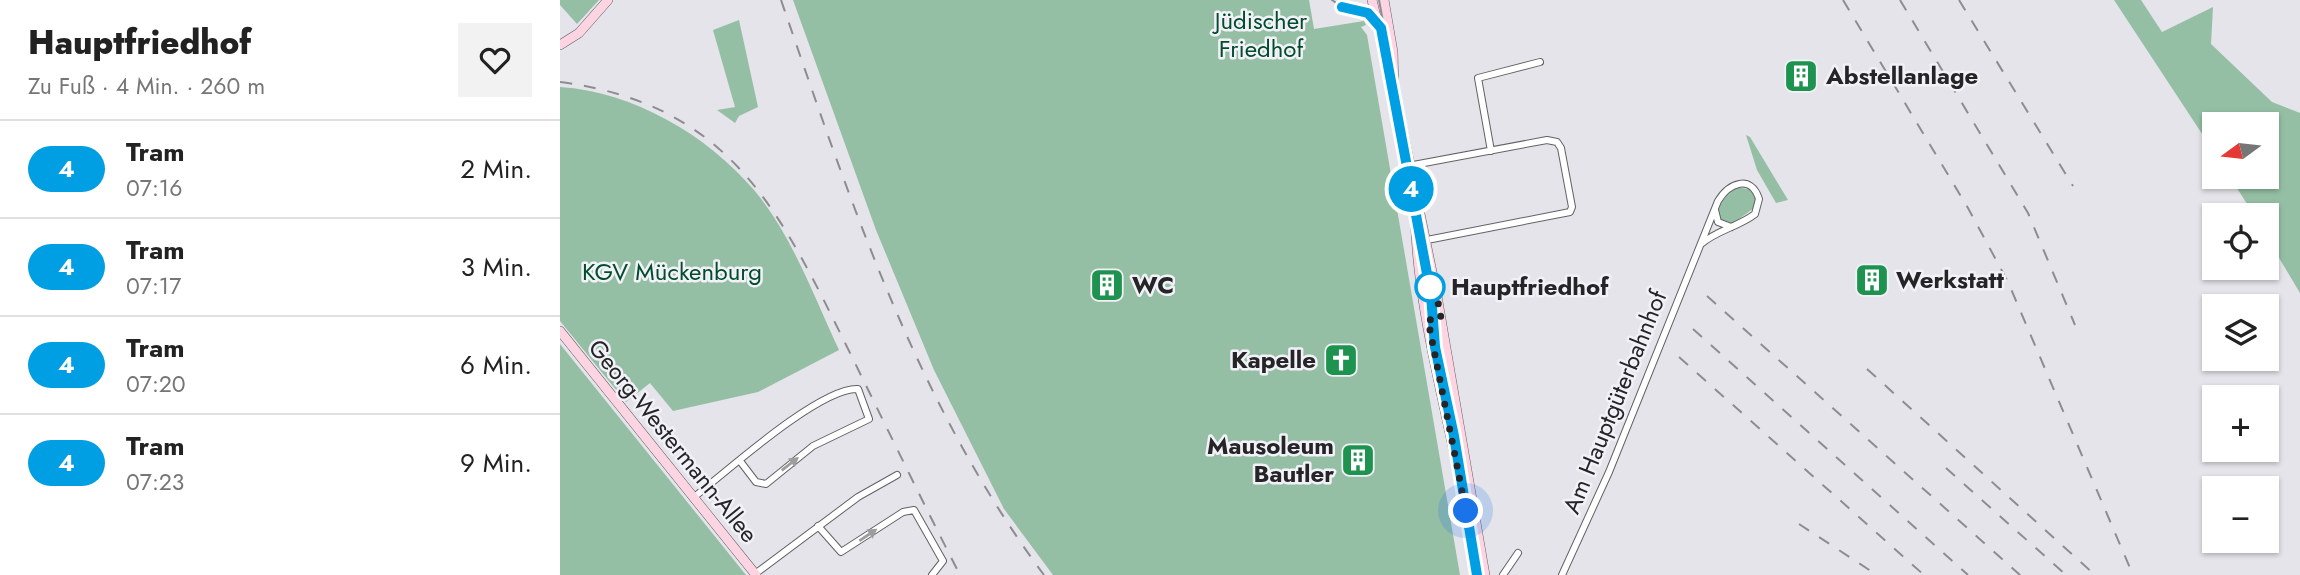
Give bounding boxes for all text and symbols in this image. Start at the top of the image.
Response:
park label: Jüdischer Friedhof [1212,3,1308,66]
text: Hauptfriedhof [28,19,251,66]
button: heart [458,23,532,97]
building icon: Abstellanlage [1782,57,1820,95]
place label: Abstellanlage [1825,58,1978,93]
text: Zu Fuß · 4 Min. · 260 m [28,69,265,103]
north arrow [2202,112,2278,189]
map controls [2202,112,2279,553]
text: Tram [126,133,185,171]
text: 2 Min. [460,150,532,188]
text: 4 [58,151,75,186]
line badge: 4 [1388,166,1434,212]
text: 07:16 [126,171,182,205]
text: 4 [1403,171,1419,206]
button: locate [2202,203,2279,280]
text: Tram [126,231,185,269]
text: 3 Min. [461,248,532,286]
text: 4 [58,249,75,284]
park label: KGV Mückenburg [582,254,762,289]
building icon: Werkstatt [1853,261,1891,299]
place label: Werkstatt [1896,262,2004,297]
building icon: WC [1088,266,1126,304]
place label: WC [1132,267,1174,302]
text: 07:17 [126,269,181,303]
place label: Hauptfriedhof [1451,269,1610,304]
marker: Hauptfriedhof [1415,272,1445,302]
street label: Am Hauptgüterbahnhof [1554,284,1676,519]
button: layers [2202,294,2279,371]
text: Tram [126,329,185,367]
street label: Georg-Westermann-Allee [580,331,767,550]
church icon: Kapelle [1322,341,1360,379]
place label: Kapelle [1231,342,1316,377]
text: 6 Min. [460,346,532,384]
text: 4 [58,347,75,382]
text: 07:20 [126,367,186,401]
button: + [2202,385,2279,462]
text: Tram [126,427,185,465]
place label: Mausoleum Bautler [1207,428,1334,491]
building icon: Mausoleum Bautler [1339,441,1377,479]
text: 9 Min. [460,444,532,482]
text: 4 [58,445,75,480]
one-way arrow [781,458,799,472]
text: 07:23 [126,465,184,499]
button: − [2202,476,2279,553]
your location [1448,493,1483,528]
one-way arrow [859,528,877,542]

